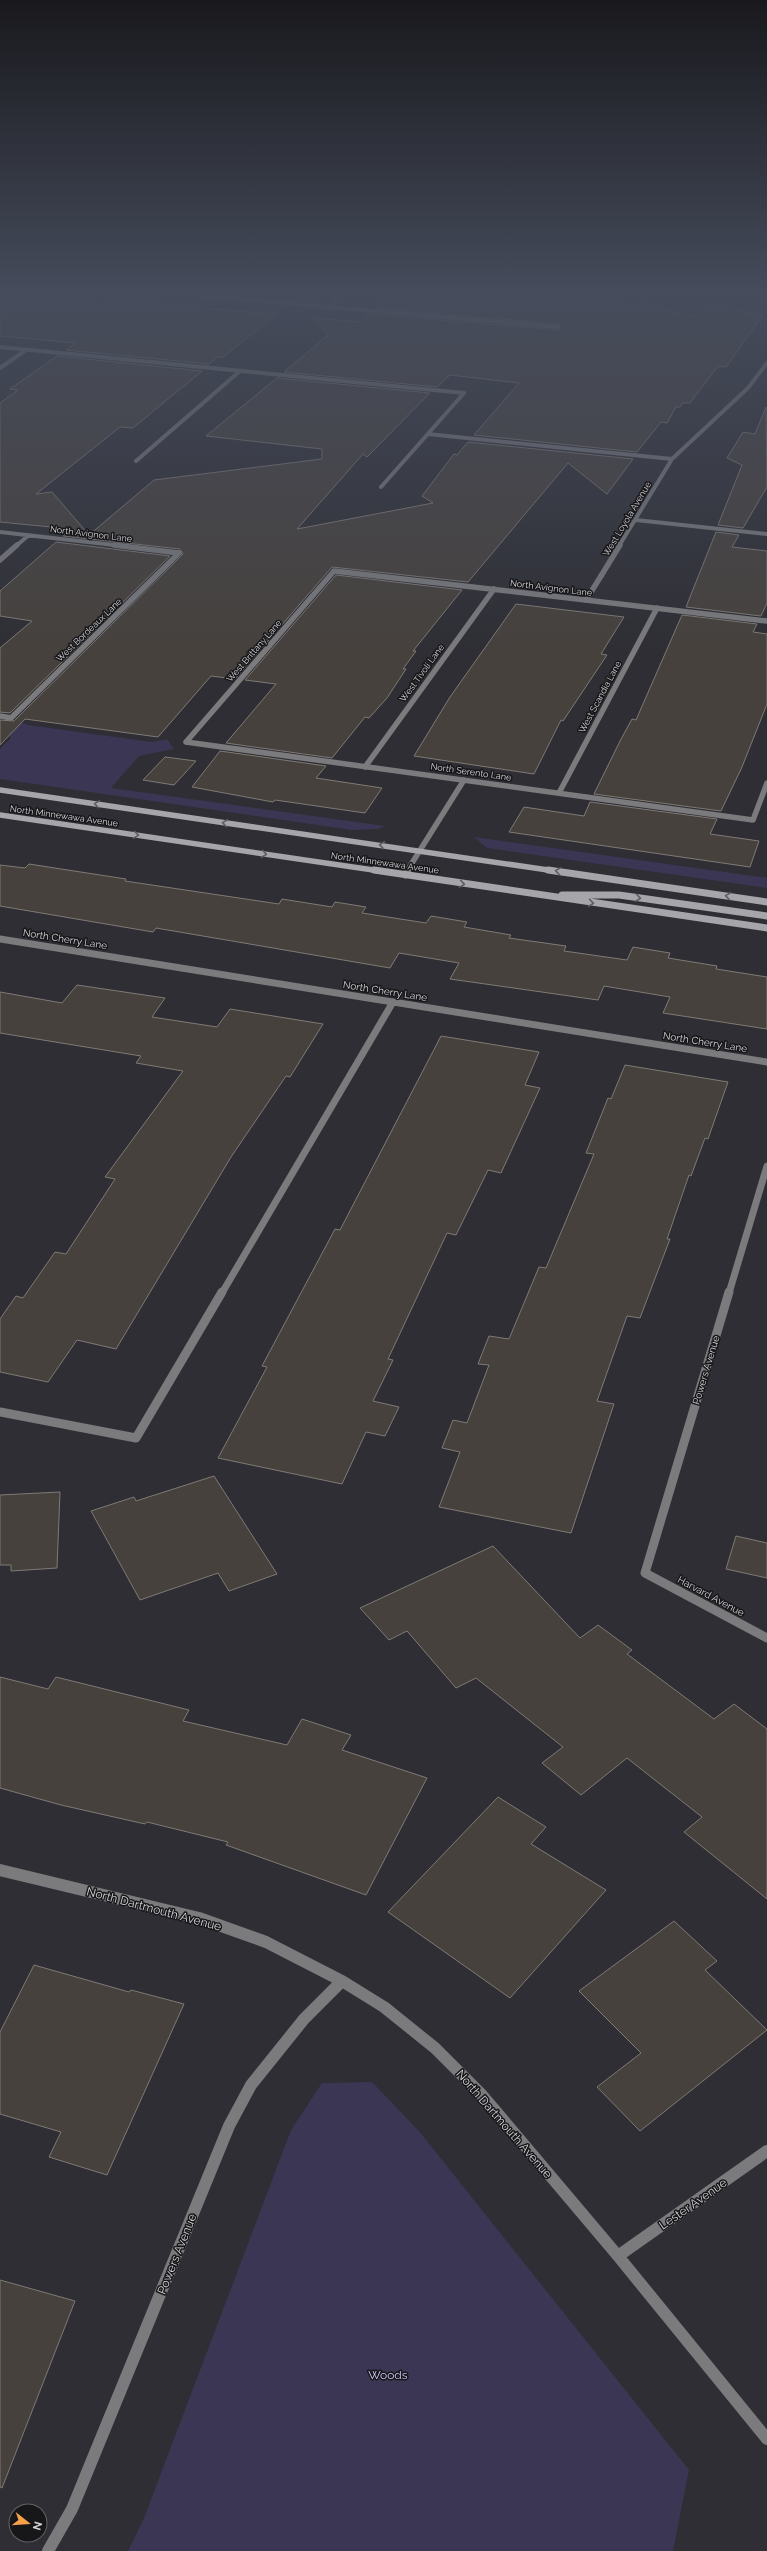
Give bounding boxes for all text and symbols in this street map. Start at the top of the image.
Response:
street label: West Loyola Avenue [601,479,654,558]
street label: North Avignon Lane [49,524,133,544]
street label: North Avignon Lane [509,578,593,598]
street label: West Bordeaux Lane [54,596,124,664]
street label: West Brittany Lane [224,618,284,684]
street label: West Tivoli Lane [398,642,447,704]
street label: West Scandia Lane [577,659,623,735]
street label: North Serento Lane [430,761,513,783]
one-way arrow [93,800,100,809]
street label: North Minnewawa Avenue [9,803,119,829]
one-way arrow [222,819,228,828]
one-way arrow [132,830,139,839]
one-way arrow [379,841,385,850]
one-way arrow [261,849,267,858]
street label: North Minnewawa Avenue [330,850,440,876]
one-way arrow [555,867,561,876]
one-way arrow [459,879,465,888]
one-way arrow [725,892,731,901]
one-way arrow [635,893,641,902]
one-way arrow [587,898,594,907]
street label: North Cherry Lane [22,927,108,951]
street label: North Cherry Lane [342,979,428,1003]
street label: North Cherry Lane [662,1030,748,1054]
street label: Powers Avenue [690,1334,722,1406]
street label: Harvard Avenue [676,1574,746,1618]
street label: North Dartmouth Avenue [85,1884,223,1934]
street label: North Dartmouth Avenue [453,2067,555,2181]
street label: Lester Avenue [656,2175,730,2233]
street label: Powers Avenue [154,2212,200,2296]
park label: Woods [368,2368,408,2382]
north arrow [8,2503,48,2543]
text: N [30,2520,45,2532]

